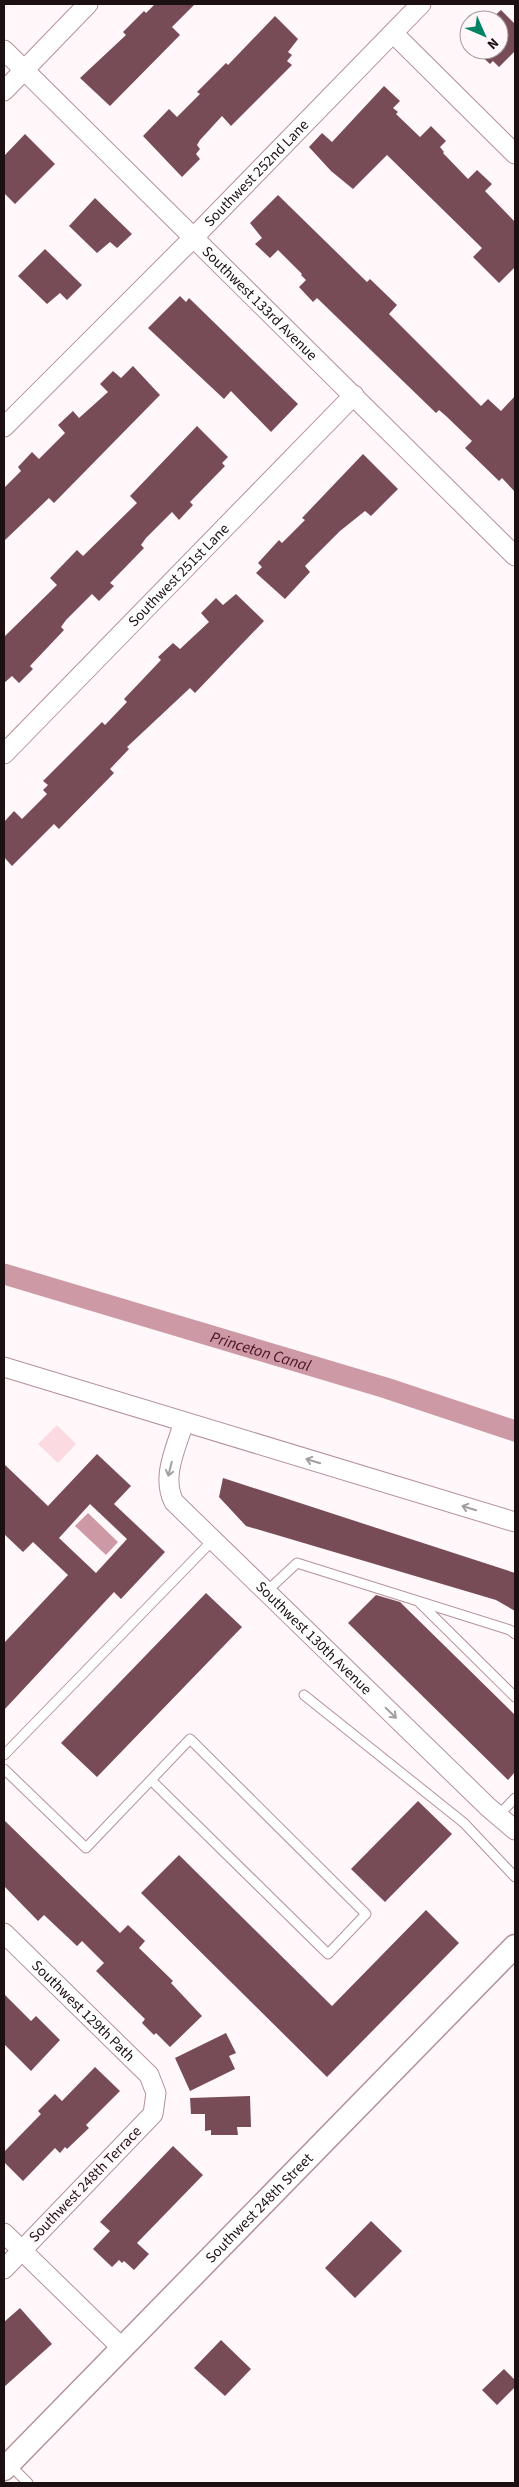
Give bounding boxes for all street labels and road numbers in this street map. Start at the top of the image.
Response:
street label: Southwest 252nd Lane [199,115,314,232]
street label: Southwest 133rd Avenue [197,242,322,366]
street label: Southwest 251st Lane [124,519,234,632]
street label: Southwest 130th Avenue [251,1577,376,1700]
street label: Southwest 129th Path [27,1956,139,2066]
street label: Southwest 248th Terrace [24,2122,147,2247]
street label: Southwest 248th Street [201,2149,318,2268]

